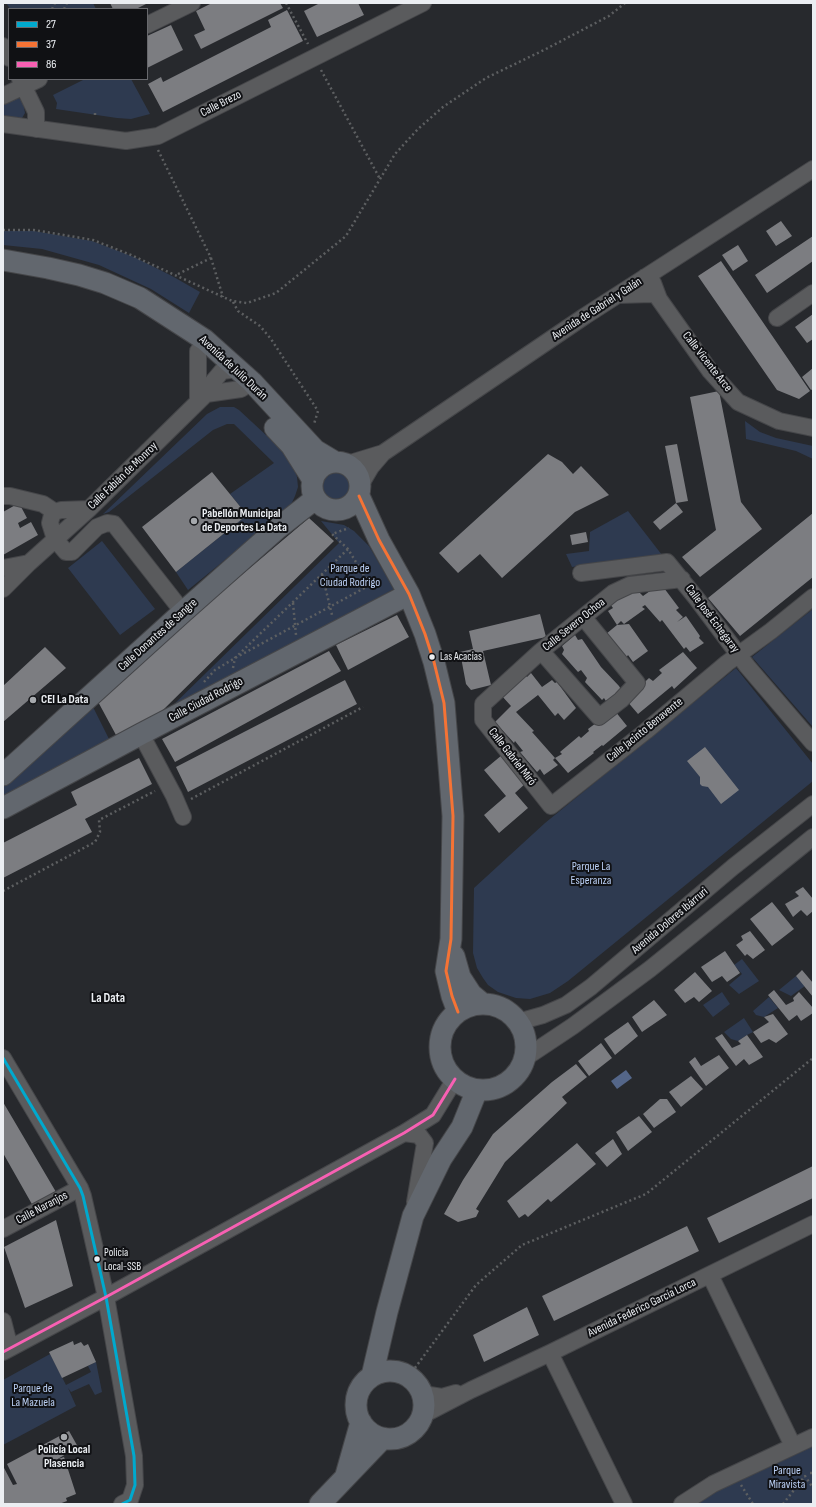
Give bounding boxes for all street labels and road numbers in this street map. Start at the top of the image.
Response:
street label: Calle Brezo [198,88,244,120]
street label: Avenida de Gabriel y Galán [549,275,645,343]
street label: Calle Vicente Arce [679,329,735,395]
street label: Avenida de Julio Durán [196,333,270,403]
street label: Calle Fabián de Monroy [85,439,161,513]
street label: Calle José Echegaray [682,582,742,656]
street label: Calle Severo Ochoa [540,595,608,655]
street label: Calle Donantes de Sangre [116,596,200,674]
street label: Calle Ciudad Rodrigo [167,674,245,726]
street label: Calle Jacinto Benavente [604,695,686,765]
street label: Calle Gabriel Miró [485,725,539,789]
street label: Avenida Dolores Ibárruri [629,885,711,957]
street label: Calle Naranjos [14,1188,70,1228]
street label: Avenida Federico García Lorca [585,1275,699,1341]

